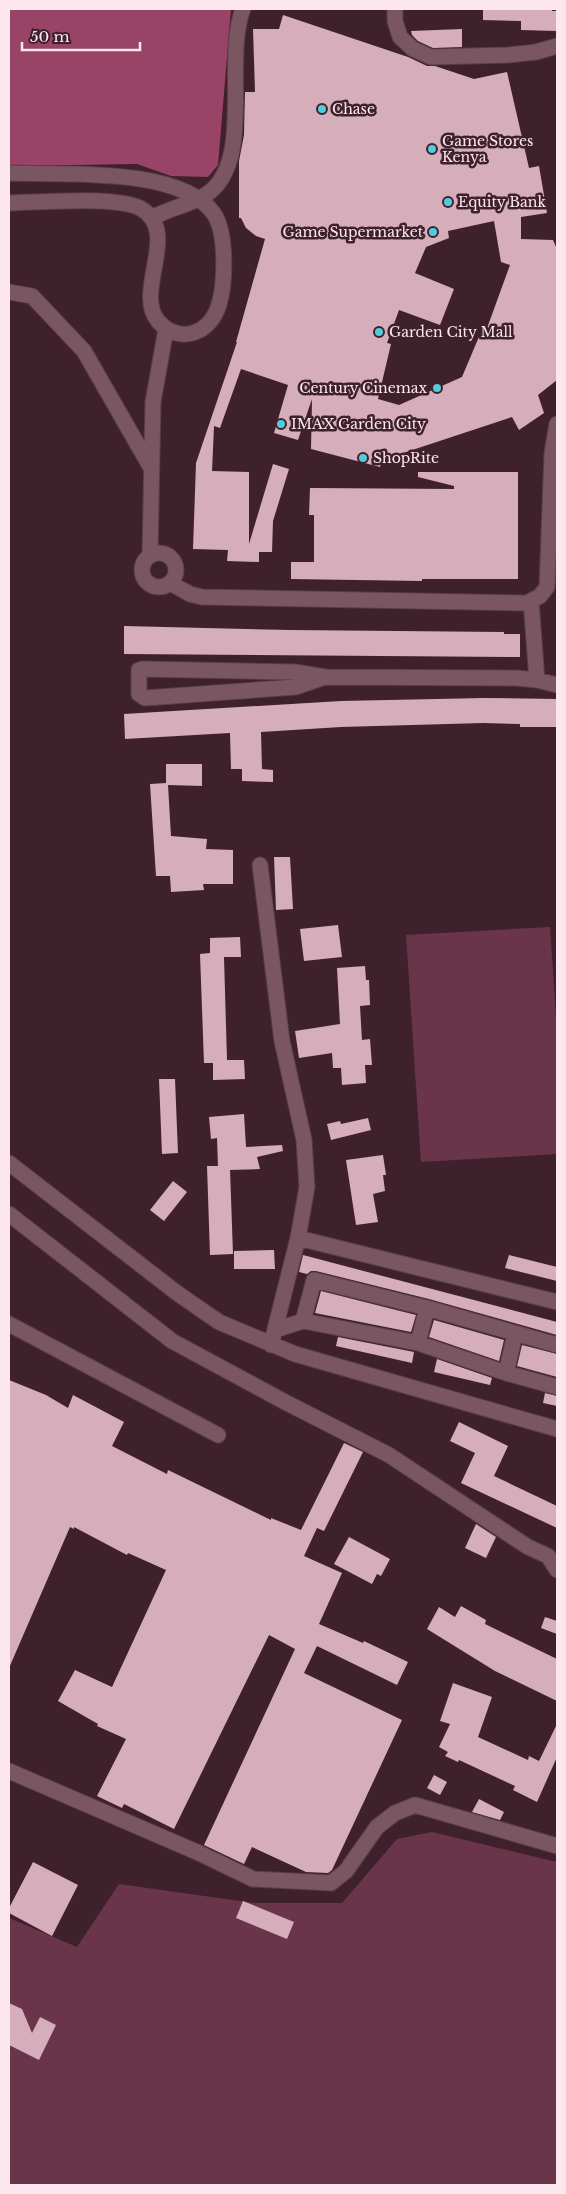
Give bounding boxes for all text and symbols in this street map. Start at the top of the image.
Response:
scale bar [22,20,140,52]
text: 50 m [30,27,70,46]
place label: Chase [332,100,375,118]
marker: Chase [316,103,328,115]
place label: Game Stores Kenya [442,132,533,166]
marker: Game Stores Kenya [426,143,438,155]
place label: Equity Bank [458,193,546,211]
marker: Equity Bank [442,196,454,208]
place label: Game Supermarket [283,223,424,241]
marker: Game Supermarket [427,226,439,238]
place label: Garden City Mall [389,323,513,341]
marker: Garden City Mall [373,326,385,338]
place label: Century Cinemax [299,379,427,397]
marker: Century Cinemax [431,382,443,394]
place label: IMAX Garden City [291,415,426,433]
marker: IMAX Garden City [275,418,287,430]
place label: ShopRite [373,449,439,467]
marker: ShopRite [357,452,369,464]

